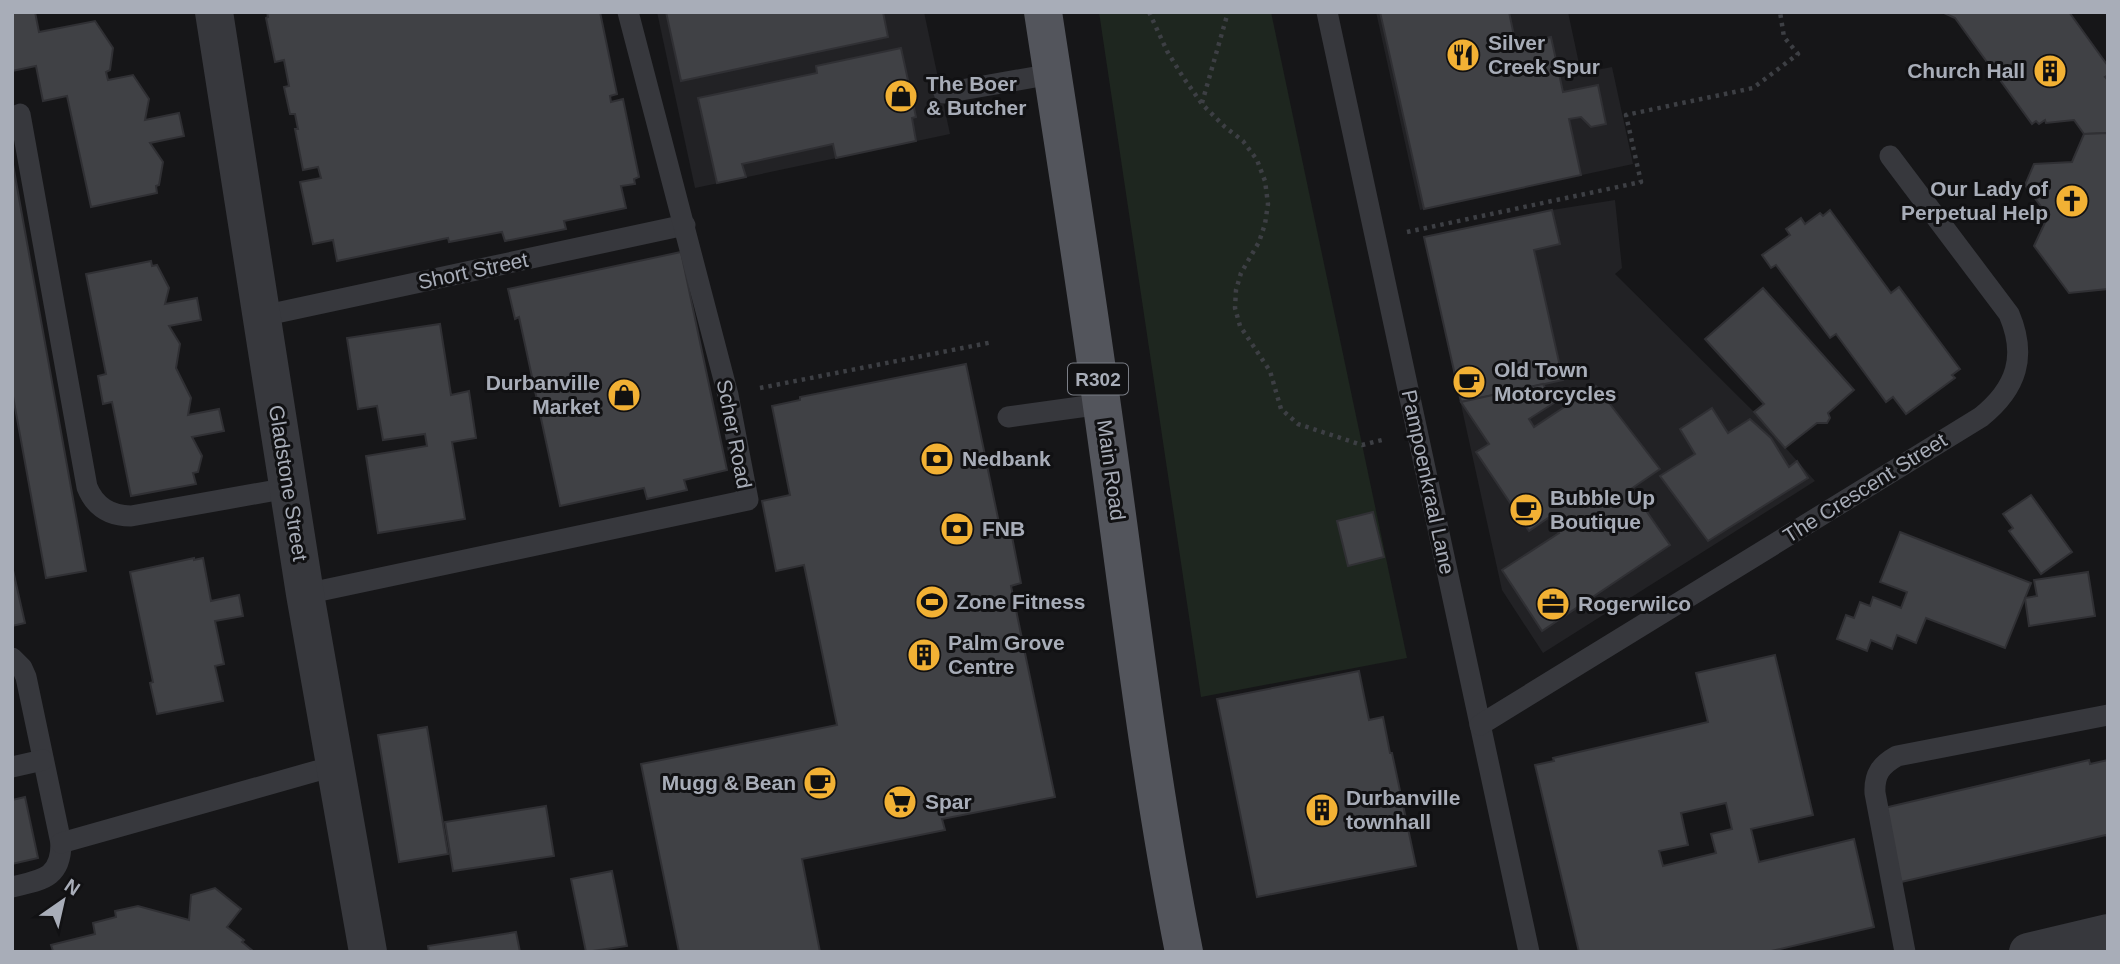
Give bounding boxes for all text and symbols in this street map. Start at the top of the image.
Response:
place label: Silver Creek Spur [1488,31,1600,78]
restaurant icon: Silver Creek Spur [1444,36,1482,74]
building icon: Church Hall [2031,52,2069,90]
place label: Church Hall [1907,59,2025,82]
place label: The Boer & Butcher [926,72,1026,119]
shop icon: The Boer & Butcher [882,77,920,115]
place label: Our Lady of Perpetual Help [1901,177,2049,224]
church icon: Our Lady of Perpetual Help [2053,182,2091,220]
street label: Short Street [416,248,530,293]
place label: Old Town Motorcycles [1494,358,1617,405]
cafe icon: Old Town Motorcycles [1450,363,1488,401]
road number: R302 [1068,364,1128,394]
place label: Durbanville Market [486,371,600,418]
shop icon: Durbanville Market [605,376,643,414]
street label: Scher Road [713,377,756,491]
street label: Pampoenkraal Lane [1398,388,1459,576]
street label: Gladstone Street [265,403,312,563]
street label: Main Road [1093,418,1130,522]
street label: The Crescent Street [1779,428,1951,547]
bank icon: Nedbank [918,440,956,478]
place label: Nedbank [962,447,1051,470]
place label: Bubble Up Boutique [1550,486,1655,533]
cafe icon: Bubble Up Boutique [1507,491,1545,529]
bank icon: FNB [938,510,976,548]
place label: FNB [982,517,1025,540]
sports icon: Zone Fitness [913,583,951,621]
office icon: Rogerwilco [1534,585,1572,623]
place label: Zone Fitness [956,590,1086,613]
place label: Rogerwilco [1578,592,1691,615]
place label: Palm Grove Centre [948,631,1065,678]
building icon: Palm Grove Centre [905,636,943,674]
cafe icon: Mugg & Bean [801,764,839,802]
place label: Mugg & Bean [662,771,796,794]
supermarket icon: Spar [881,783,919,821]
place label: Durbanville townhall [1346,786,1460,833]
place label: Spar [925,790,972,813]
building icon: Durbanville townhall [1303,791,1341,829]
north arrow [28,866,98,936]
text: N [61,875,84,900]

